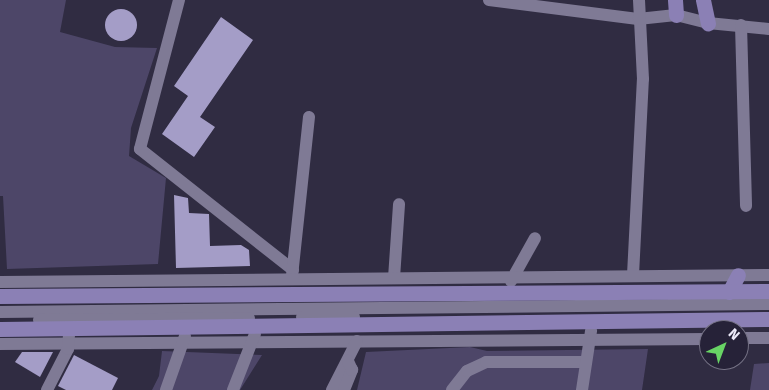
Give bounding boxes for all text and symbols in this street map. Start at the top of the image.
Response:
north arrow [699,320,749,370]
text: N [725,325,743,344]

